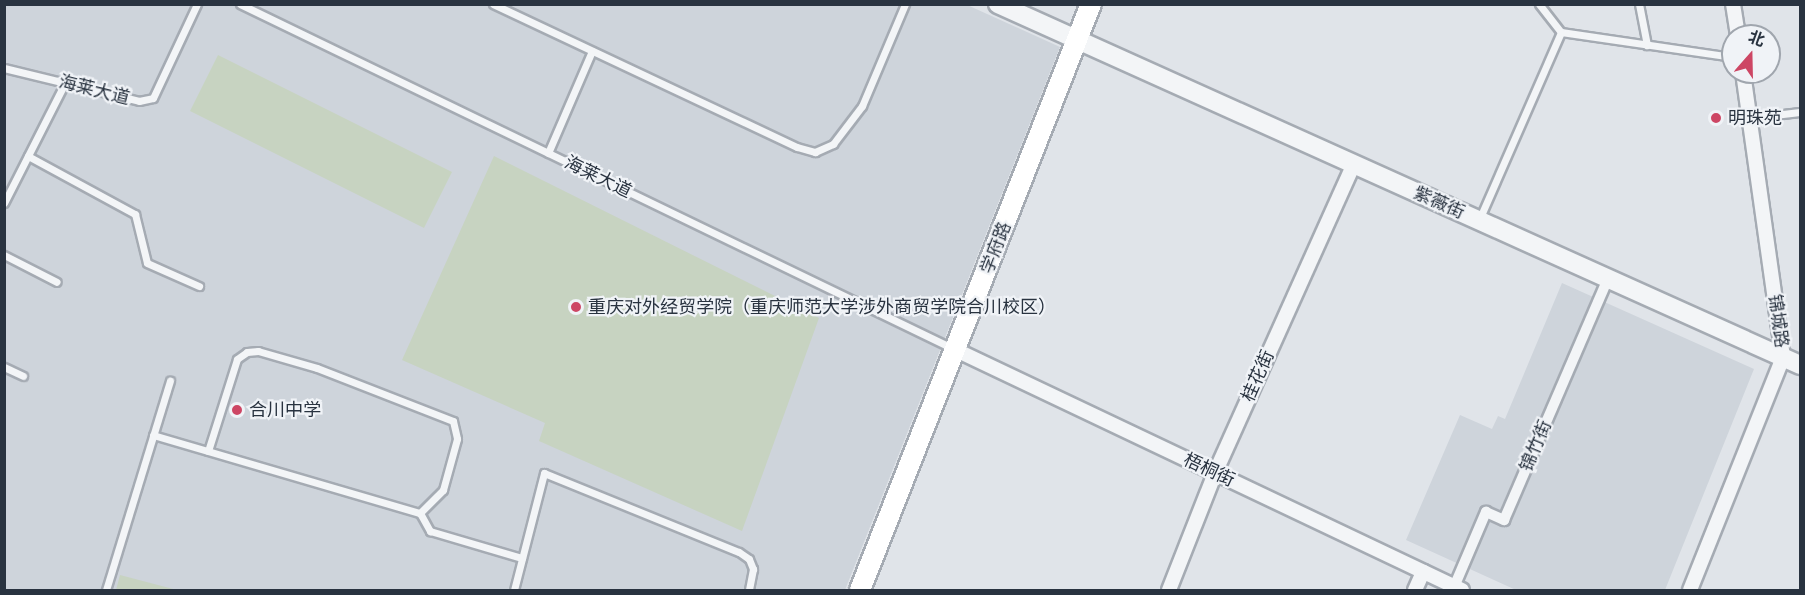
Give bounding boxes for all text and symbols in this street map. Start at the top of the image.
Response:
north arrow [1721,24,1781,84]
text: 北 [1746,27,1767,50]
street label: 海莱大道 [56,71,132,109]
place label: 明珠苑 [1728,107,1782,129]
marker: 明珠苑 [1709,111,1723,125]
street label: 海莱大道 [561,152,635,202]
street label: 紫薇街 [1410,182,1468,224]
street label: 学府路 [976,219,1016,277]
street label: 锦城路 [1764,293,1792,349]
place label: 重庆对外经贸学院（重庆师范大学涉外商贸学院合川校区） [588,296,1056,318]
marker: 重庆对外经贸学院（重庆师范大学涉外商贸学院合川校区） [569,300,583,314]
street label: 桂花街 [1237,347,1279,405]
place label: 合川中学 [249,399,321,421]
marker: 合川中学 [230,403,244,417]
street label: 锦竹街 [1516,417,1556,475]
street label: 梧桐街 [1180,449,1238,491]

